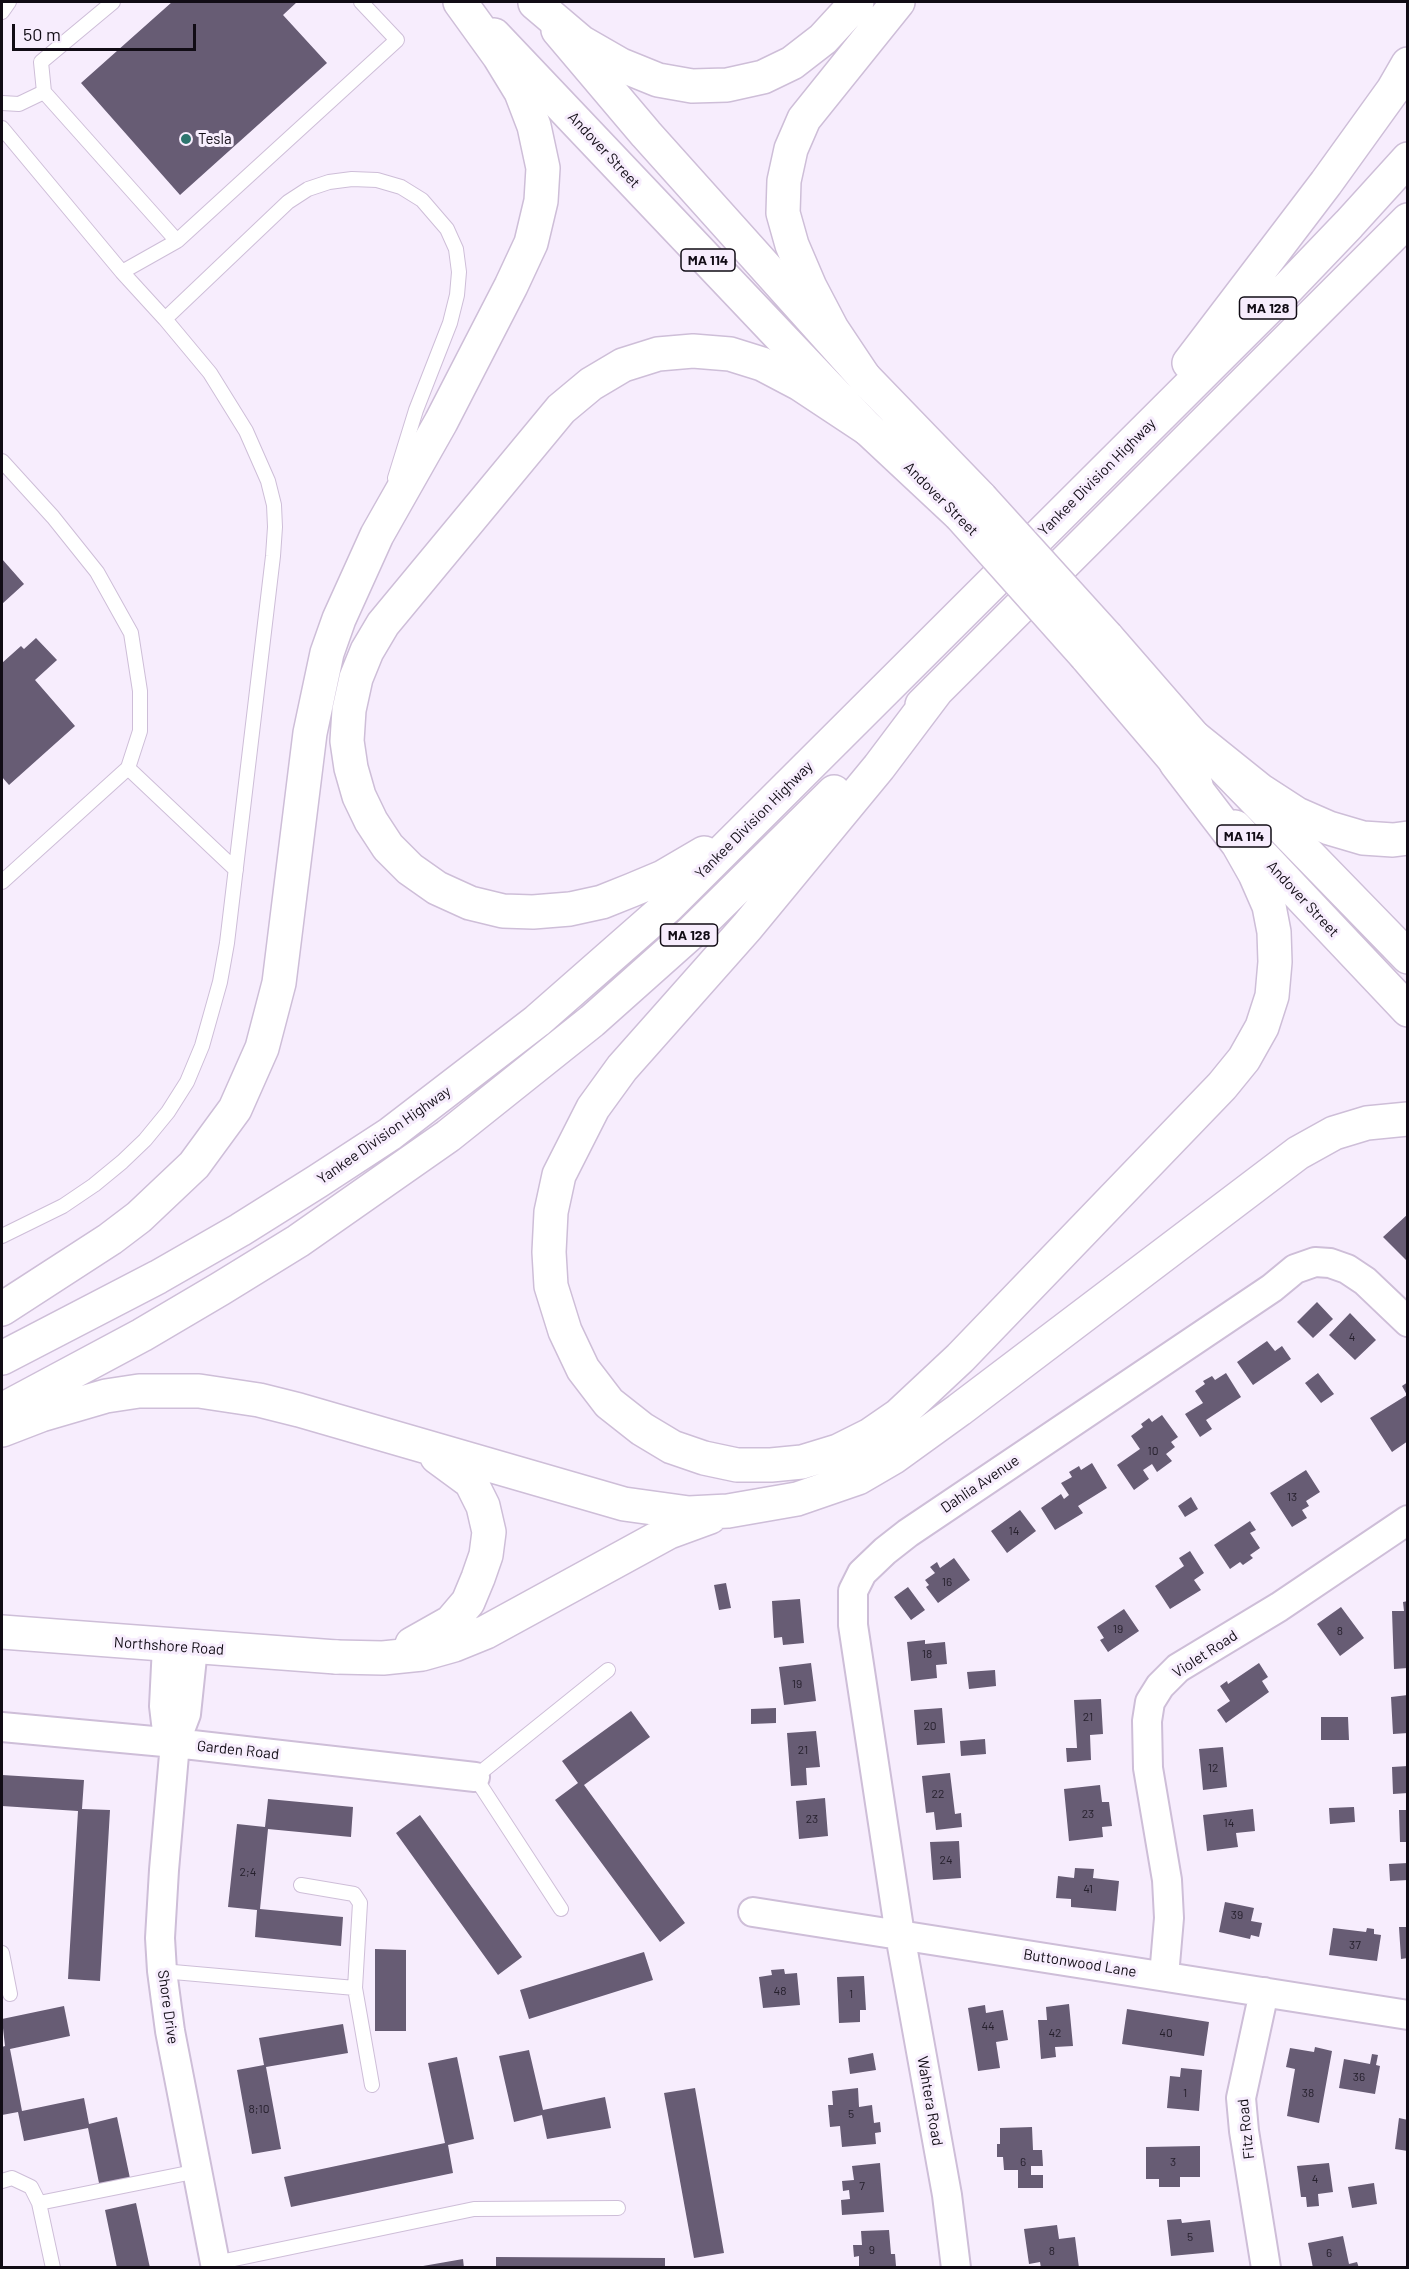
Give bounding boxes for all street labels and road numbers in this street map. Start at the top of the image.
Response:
street label: Andover Street [564,108,644,192]
road number: MA 114 [681,249,735,271]
road number: MA 128 [1240,297,1296,319]
street label: Yankee Division Highway [1034,414,1160,540]
street label: Andover Street [900,458,982,540]
street label: Yankee Division Highway [691,757,817,883]
road number: MA 114 [1217,825,1271,847]
street label: Andover Street [1263,857,1343,941]
road number: MA 128 [660,924,718,946]
street label: Yankee Division Highway [314,1082,454,1188]
street label: Dahlia Avenue [937,1451,1023,1517]
street label: Violet Road [1169,1626,1241,1682]
street label: Northshore Road [113,1633,225,1659]
street label: Garden Road [196,1737,280,1763]
street label: Buttonwood Lane [1022,1945,1138,1981]
street label: Shore Drive [154,1969,182,2045]
street label: Wahtera Road [913,2055,947,2147]
street label: Fitz Road [1234,2098,1258,2160]

